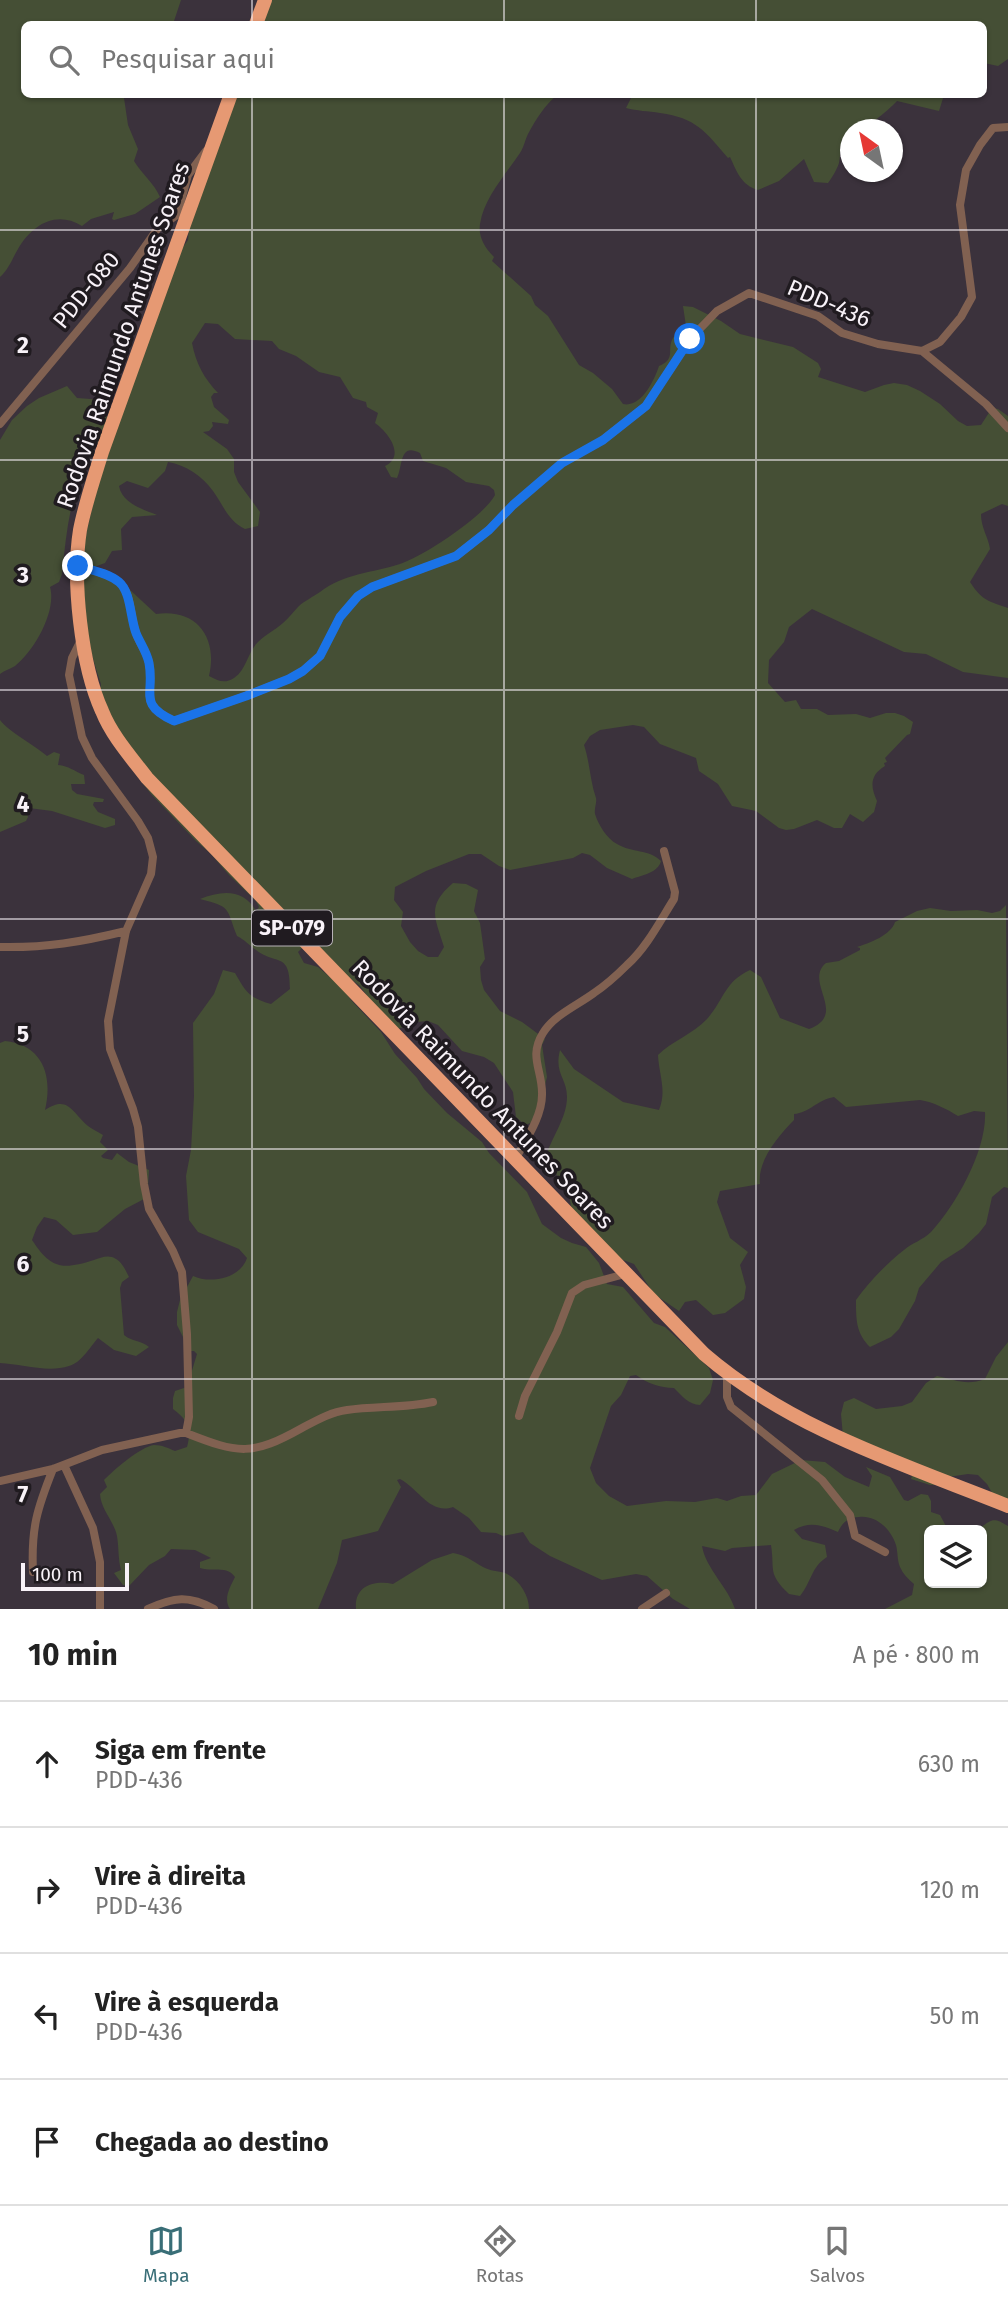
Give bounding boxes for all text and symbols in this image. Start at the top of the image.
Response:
search box [21,21,987,98]
icon: search [45,41,83,79]
text: Pesquisar aqui [101,44,275,75]
north arrow [840,119,903,182]
street label: Rodovia Raimundo Antunes Soares [51,158,195,512]
street label: PDD-080 [47,246,125,334]
street label: PDD-436 [783,273,875,333]
route start [674,323,705,354]
text: 2 [17,331,29,359]
route end [62,550,93,581]
text: 3 [16,561,29,589]
text: 4 [17,790,30,818]
road number: SP-079 [252,911,332,946]
street label: Rodovia Raimundo Antunes Soares [347,953,619,1235]
text: 5 [17,1020,29,1048]
text: 6 [17,1250,30,1278]
text: 7 [18,1480,29,1508]
map controls [924,1525,987,1588]
button: layers [924,1525,987,1588]
scale bar [21,1560,130,1592]
text: 100 m [32,1563,83,1586]
text: 10 min [28,1637,118,1673]
text: A pé · 800 m [853,1641,980,1669]
text: Siga em frente [95,1735,266,1766]
icon: ahead [28,1745,66,1783]
text: 630 m [918,1750,980,1778]
text: PDD-436 [95,1766,183,1794]
text: Vire à direita [95,1861,246,1892]
icon: right [28,1871,66,1909]
text: 120 m [920,1876,980,1904]
text: PDD-436 [95,1892,183,1920]
text: Vire à esquerda [95,1987,279,2018]
icon: left [28,1997,66,2035]
text: 50 m [930,2002,980,2030]
text: PDD-436 [95,2018,183,2046]
icon: arrive [28,2123,66,2161]
text: Chegada ao destino [95,2127,329,2158]
tab: Mapa [143,2222,190,2287]
tab: Rotas [476,2222,524,2287]
tab: Salvos [810,2222,865,2287]

